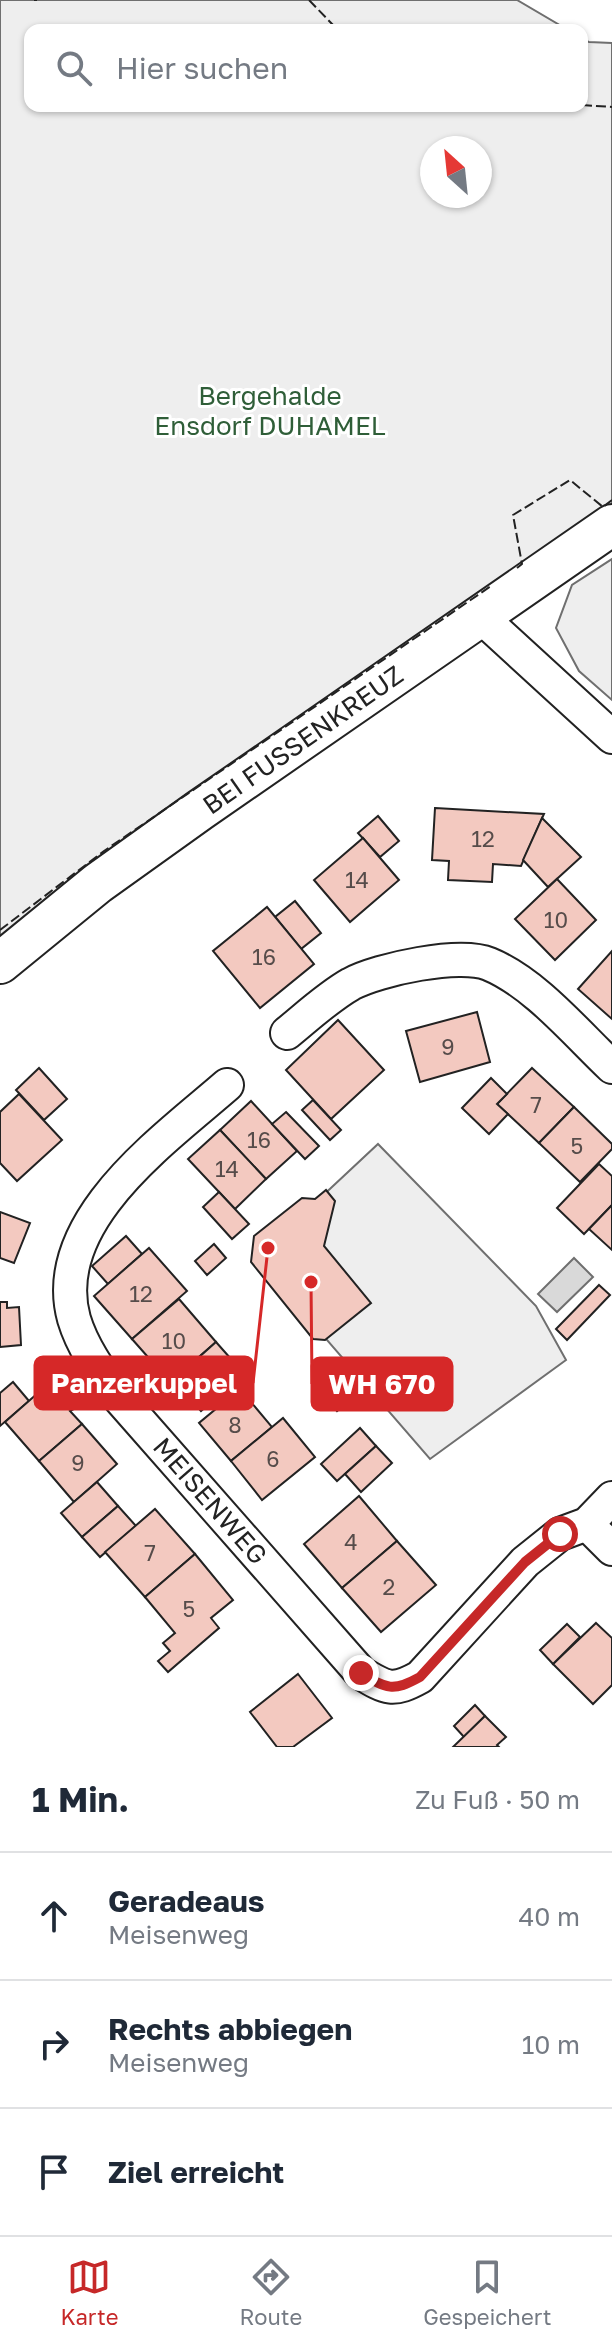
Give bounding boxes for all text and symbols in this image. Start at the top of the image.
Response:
search box [24,24,588,112]
icon: search [52,46,96,90]
text: Hier suchen [116,50,288,86]
north arrow [420,136,492,208]
park label: Bergehalde Ensdorf DUHAMEL [154,380,386,441]
street label: BEI FUSSENKREUZ [197,659,409,820]
house number: 12 [471,825,495,852]
house number: 14 [345,866,369,893]
house number: 10 [544,906,568,933]
house number: 16 [252,943,276,970]
house number: 9 [441,1033,455,1060]
house number: 7 [530,1091,542,1118]
house number: 16 [247,1126,271,1153]
house number: 5 [571,1132,583,1159]
house number: 14 [215,1155,239,1182]
house number: 12 [129,1280,153,1307]
house number: 10 [162,1327,186,1354]
callout: Panzerkuppel [35,1357,253,1409]
callout: WH 670 [312,1358,452,1410]
text: Panzerkuppel [51,1366,237,1399]
text: WH 670 [328,1367,436,1400]
house number: 8 [228,1411,242,1438]
street label: MEISENWEG [147,1431,274,1570]
house number: 6 [266,1445,280,1472]
house number: 9 [71,1449,85,1476]
route start [542,1516,578,1552]
house number: 4 [344,1528,358,1555]
house number: 7 [144,1539,156,1566]
house number: 2 [383,1573,395,1600]
house number: 5 [183,1595,195,1622]
route end [343,1655,379,1691]
text: 1 Min. [32,1779,129,1819]
text: Zu Fuß · 50 m [415,1784,580,1815]
text: Geradeaus [108,1883,265,1919]
icon: ahead [32,1894,76,1938]
text: 40 m [519,1901,580,1932]
text: Meisenweg [108,1919,249,1950]
text: Rechts abbiegen [108,2011,352,2047]
icon: right [32,2022,76,2066]
text: 10 m [522,2029,580,2060]
text: Meisenweg [108,2047,249,2078]
icon: arrive [32,2150,76,2194]
text: Ziel erreicht [108,2154,284,2190]
tab: Karte [60,2255,118,2330]
tab: Route [239,2255,302,2330]
tab: Gespeichert [423,2255,551,2330]

